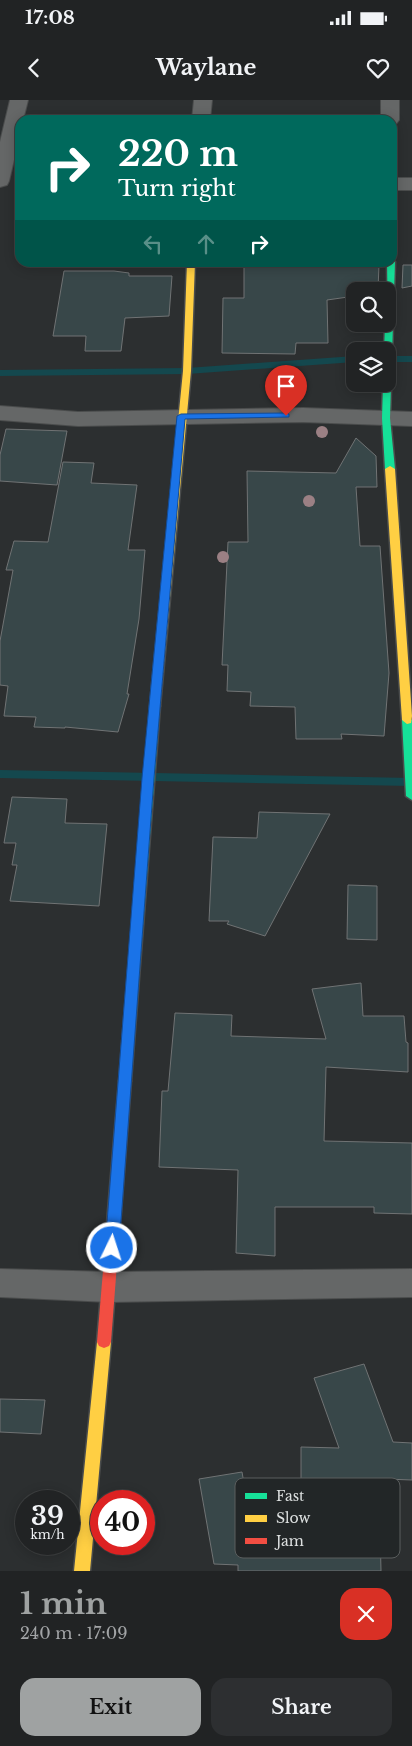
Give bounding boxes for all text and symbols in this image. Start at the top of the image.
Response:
text: 17:08 [25,6,75,29]
icon: back [20,54,48,82]
text: Waylane [156,54,256,81]
icon: heart [364,54,392,82]
text: 220 m [118,132,238,175]
icon: right [35,135,100,200]
text: Turn right [118,175,236,202]
icon: left [139,230,167,258]
icon: ahead [192,230,220,258]
icon: right [245,230,273,258]
map controls [346,282,396,392]
button: search [346,282,396,332]
button: layers [346,342,396,392]
pin [265,365,307,416]
icon: arrive [272,372,300,400]
position arrow [85,1221,137,1273]
legend [235,1478,400,1558]
text: Fast [276,1487,305,1505]
speed limit sign: 40 [90,1490,155,1555]
text: 39 [31,1501,64,1532]
text: Slow [276,1509,310,1527]
text: km/h [30,1527,65,1542]
text: Jam [274,1532,304,1550]
text: 1 min [20,1585,107,1622]
button: close [340,1588,392,1640]
text: 240 m · 17:09 [20,1623,128,1643]
button: Exit [20,1678,201,1736]
button: Share [211,1678,392,1736]

